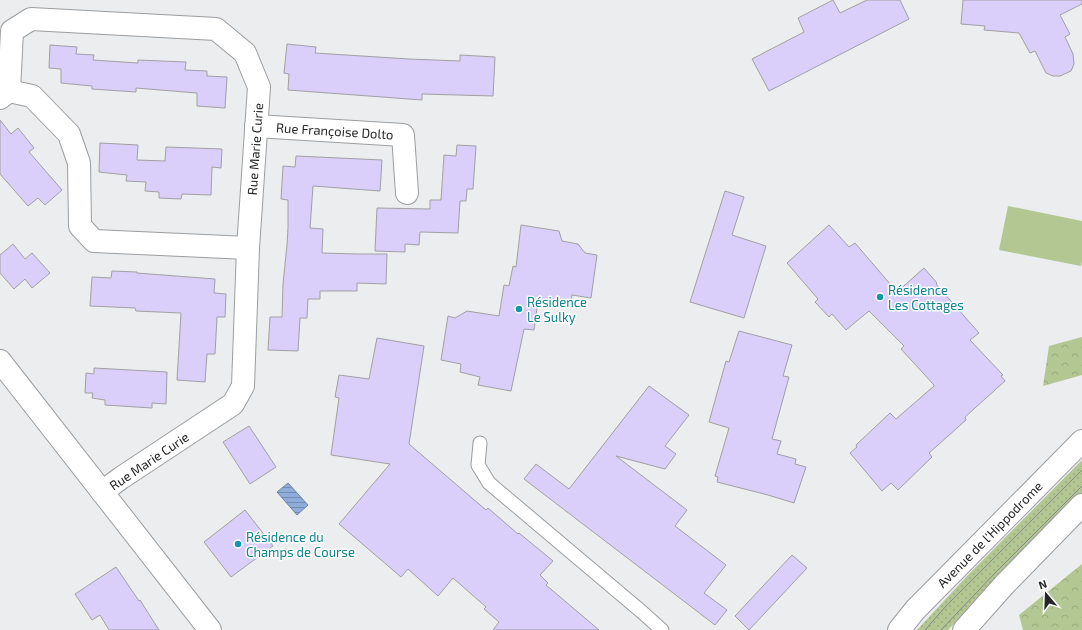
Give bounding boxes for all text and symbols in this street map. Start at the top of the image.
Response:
street label: Rue Marie Curie [244,102,266,196]
street label: Rue Françoise Dolto [276,119,394,142]
place label: Résidence Les Cottages [888,282,964,313]
marker: Résidence Les Cottages [875,292,885,302]
place label: Résidence Le Sulky [527,294,587,325]
marker: Résidence Le Sulky [514,304,524,314]
street label: Rue Marie Curie [106,429,192,493]
street label: Avenue de l'Hippodrome [934,478,1046,591]
place label: Résidence du Champs de Course [246,529,355,560]
marker: Résidence du Champs de Course [233,539,243,549]
north arrow [1026,574,1066,614]
text: N [1037,577,1049,592]

